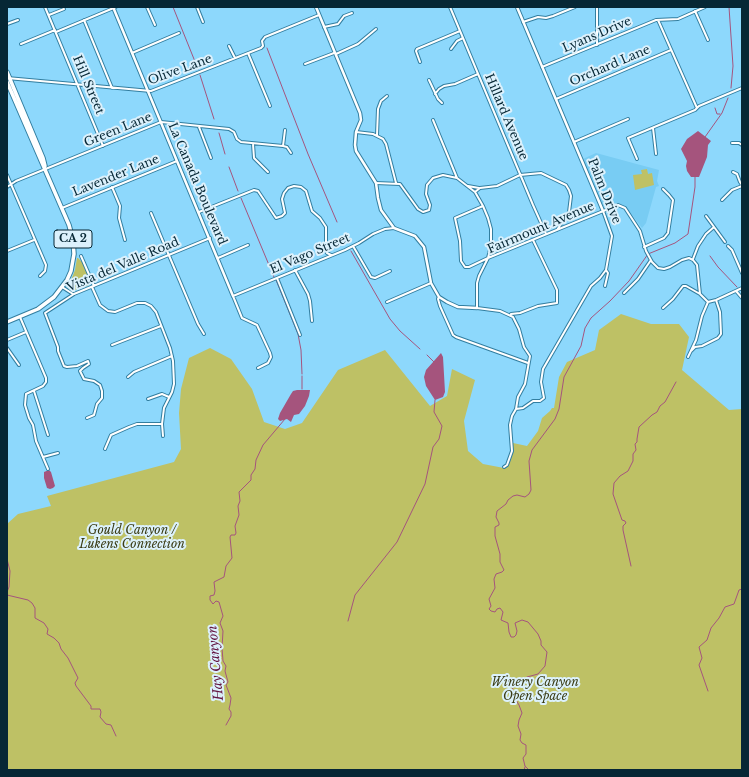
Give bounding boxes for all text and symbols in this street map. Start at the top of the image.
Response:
street label: Lyans Drive [560,14,634,56]
street label: Orchard Lane [568,43,652,89]
street label: Olive Lane [146,52,214,88]
street label: Hill Street [69,53,107,117]
street label: Hillard Avenue [481,72,531,162]
street label: Green Lane [82,110,154,150]
street label: La Canada Boulevard [165,121,229,247]
street label: Lavender Lane [71,152,161,200]
street label: Palm Drive [584,156,624,226]
street label: Fairmount Avenue [485,199,597,257]
road number: CA 2 [54,230,92,248]
street label: El Vago Street [268,231,352,277]
street label: Vista del Valle Road [65,235,181,295]
park label: Gould Canyon / Lukens Connection [79,524,185,552]
water label: Hay Canyon [205,625,227,701]
park label: Winery Canyon Open Space [491,676,579,704]

